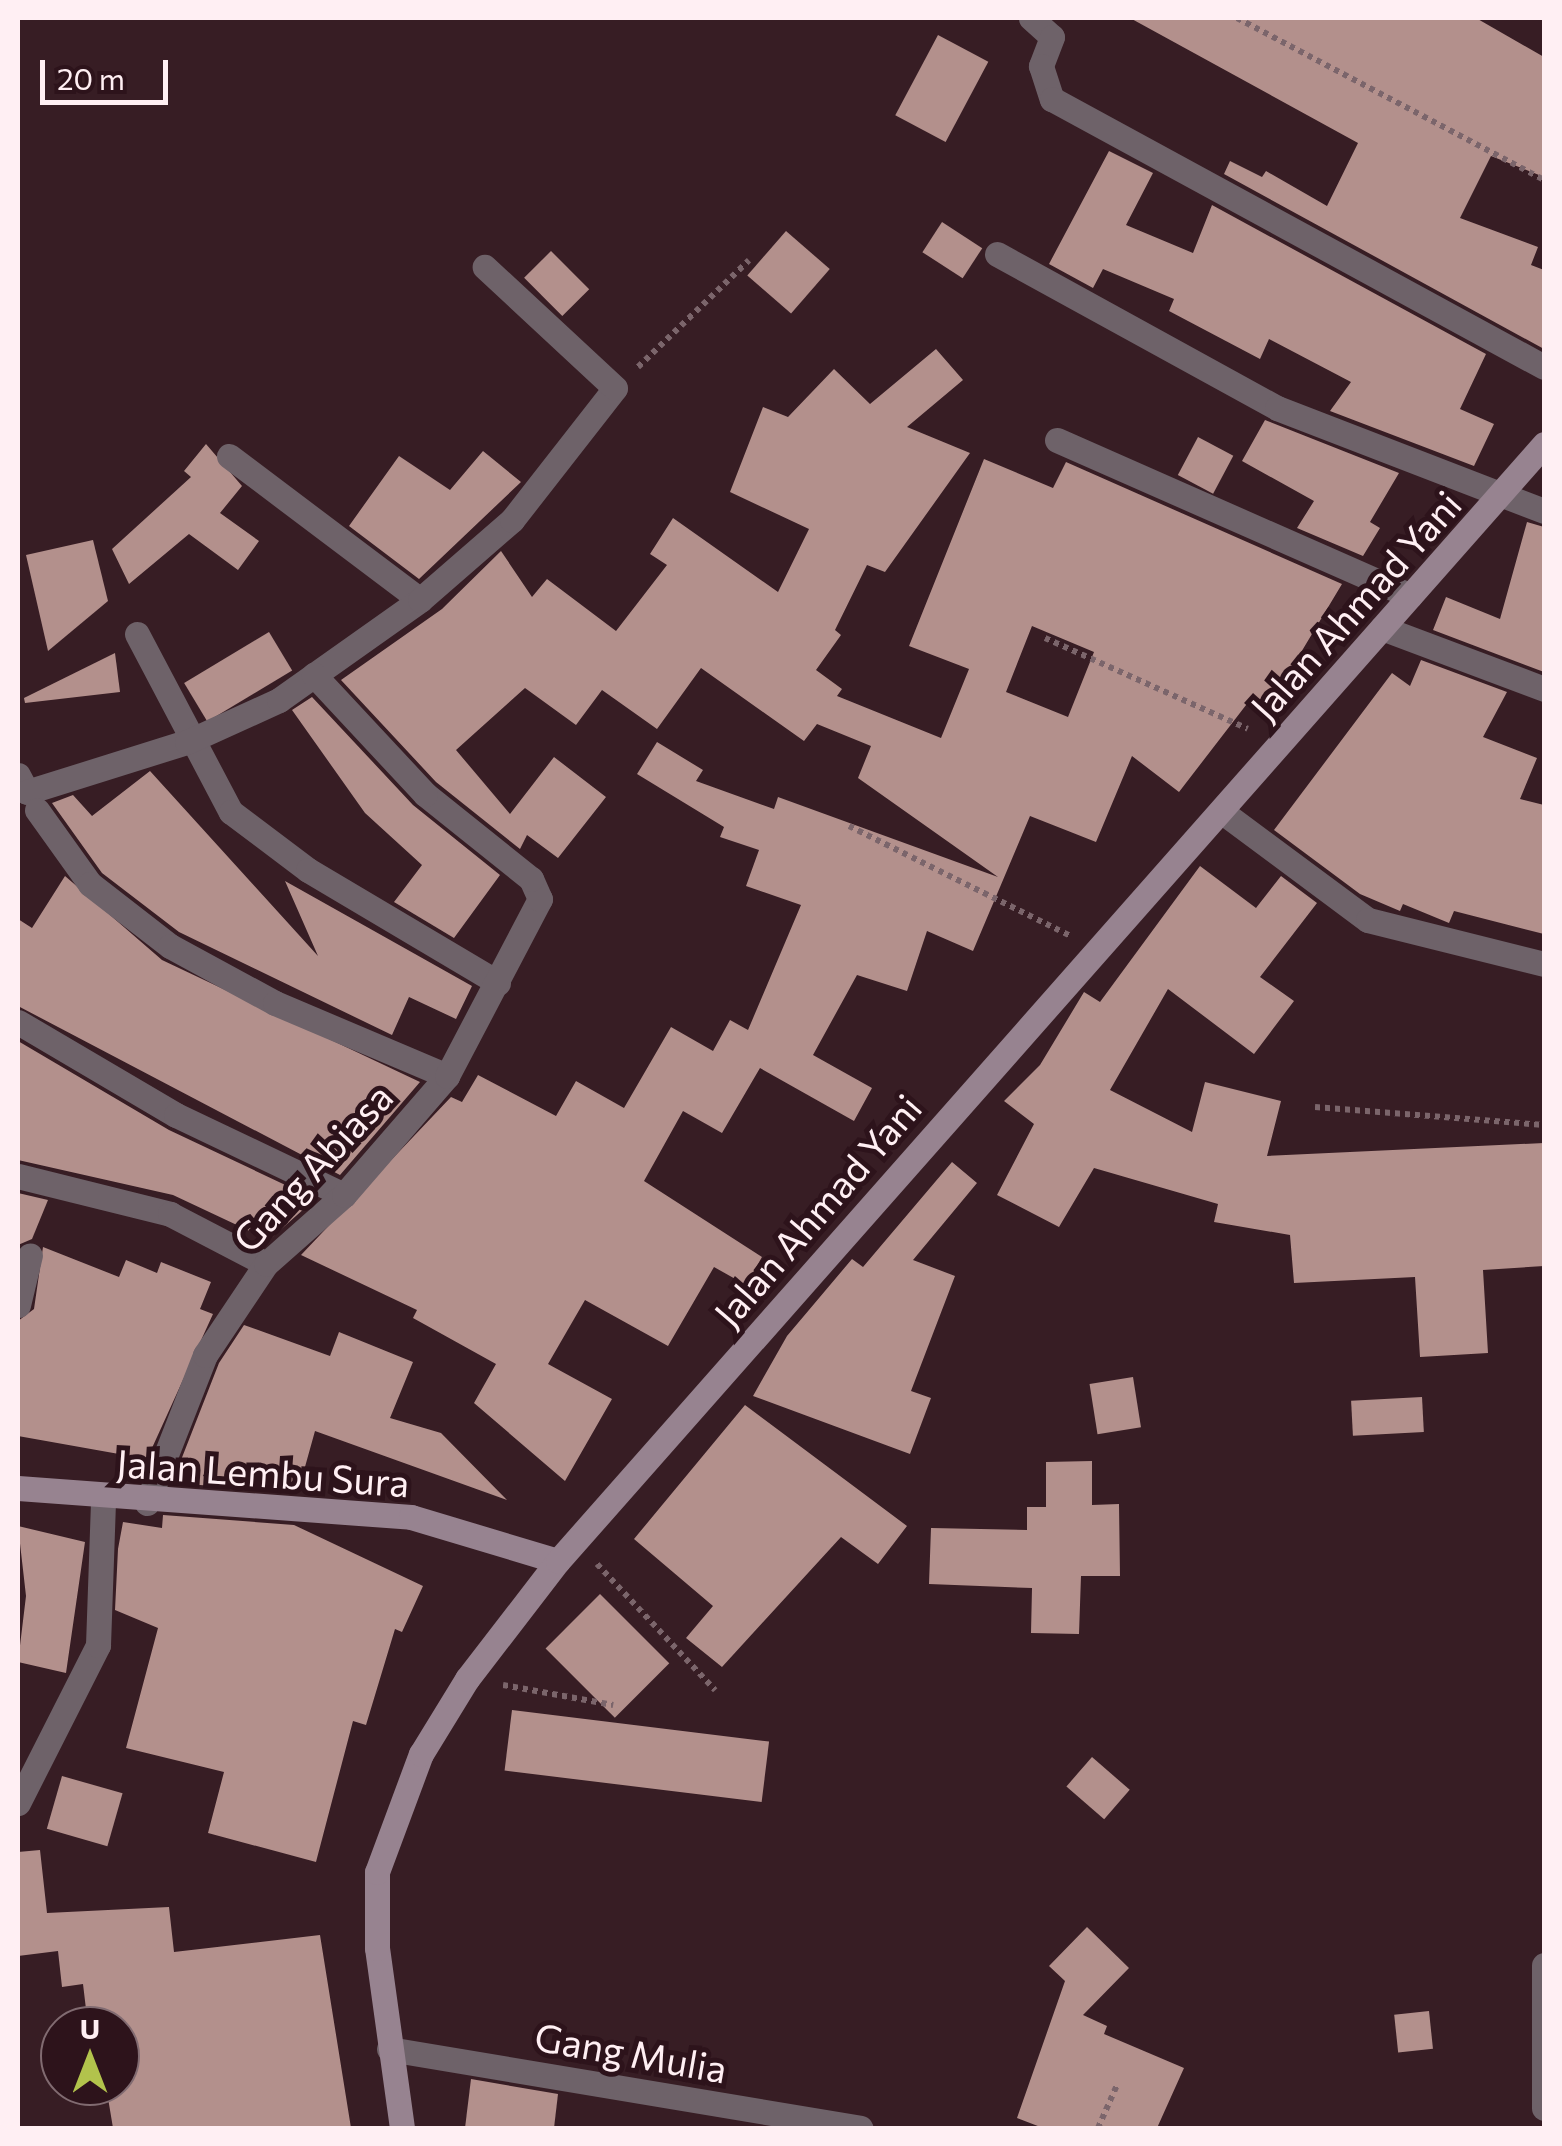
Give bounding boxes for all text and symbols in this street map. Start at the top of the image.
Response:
scale bar [45,40,172,102]
text: 20 m [57,59,125,96]
street label: Jalan Ahmad Yani [1240,481,1470,729]
street label: Gang Abiasa [223,1074,401,1260]
street label: Jalan Ahmad Yani [704,1085,930,1335]
street label: Jalan Lembu Sura [115,1439,411,1505]
north arrow [40,2006,140,2106]
text: U [80,2011,100,2045]
street label: Gang Mulia [531,2013,731,2091]

